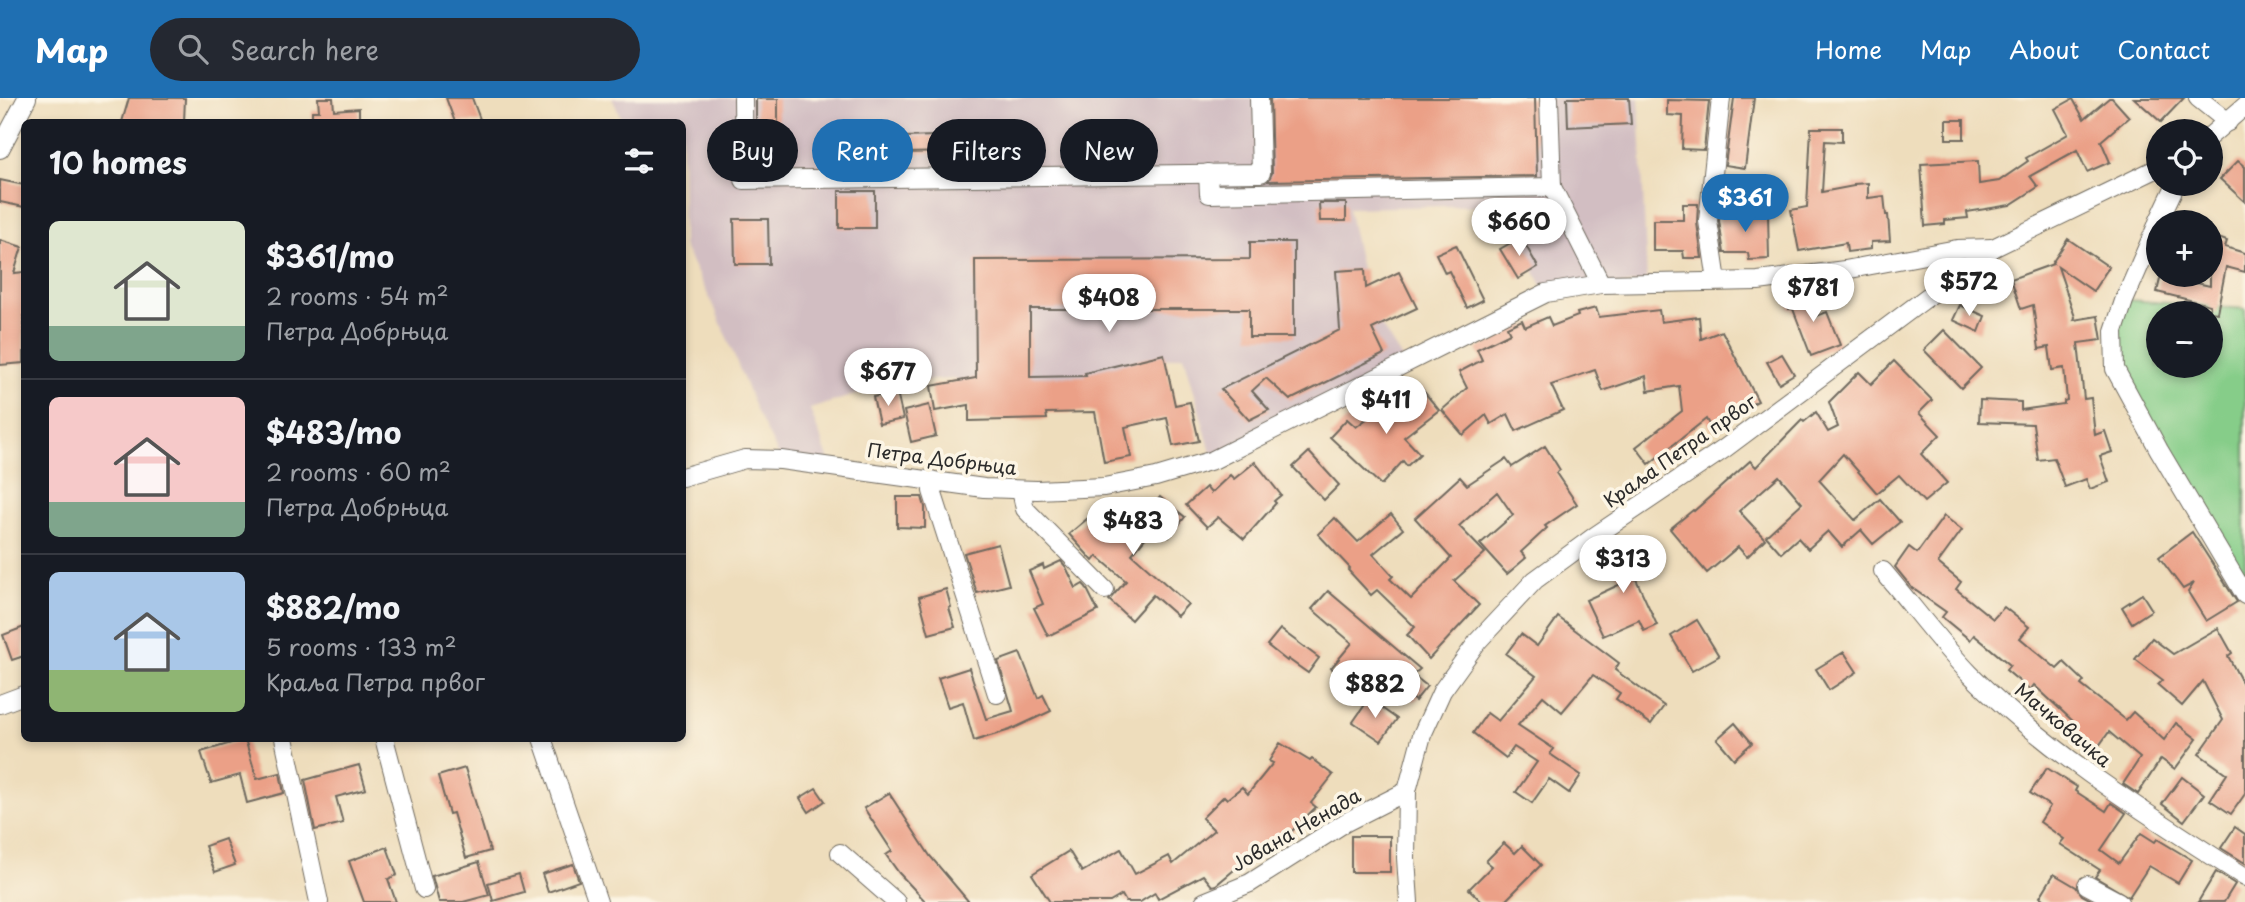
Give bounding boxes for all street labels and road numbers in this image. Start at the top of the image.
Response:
street label: Краља Петра првог [1597,387,1762,513]
street label: Петра Добрњца [866,435,1019,481]
street label: Мачковачка [2009,675,2118,773]
street label: Јована Ненада [1226,781,1365,878]

